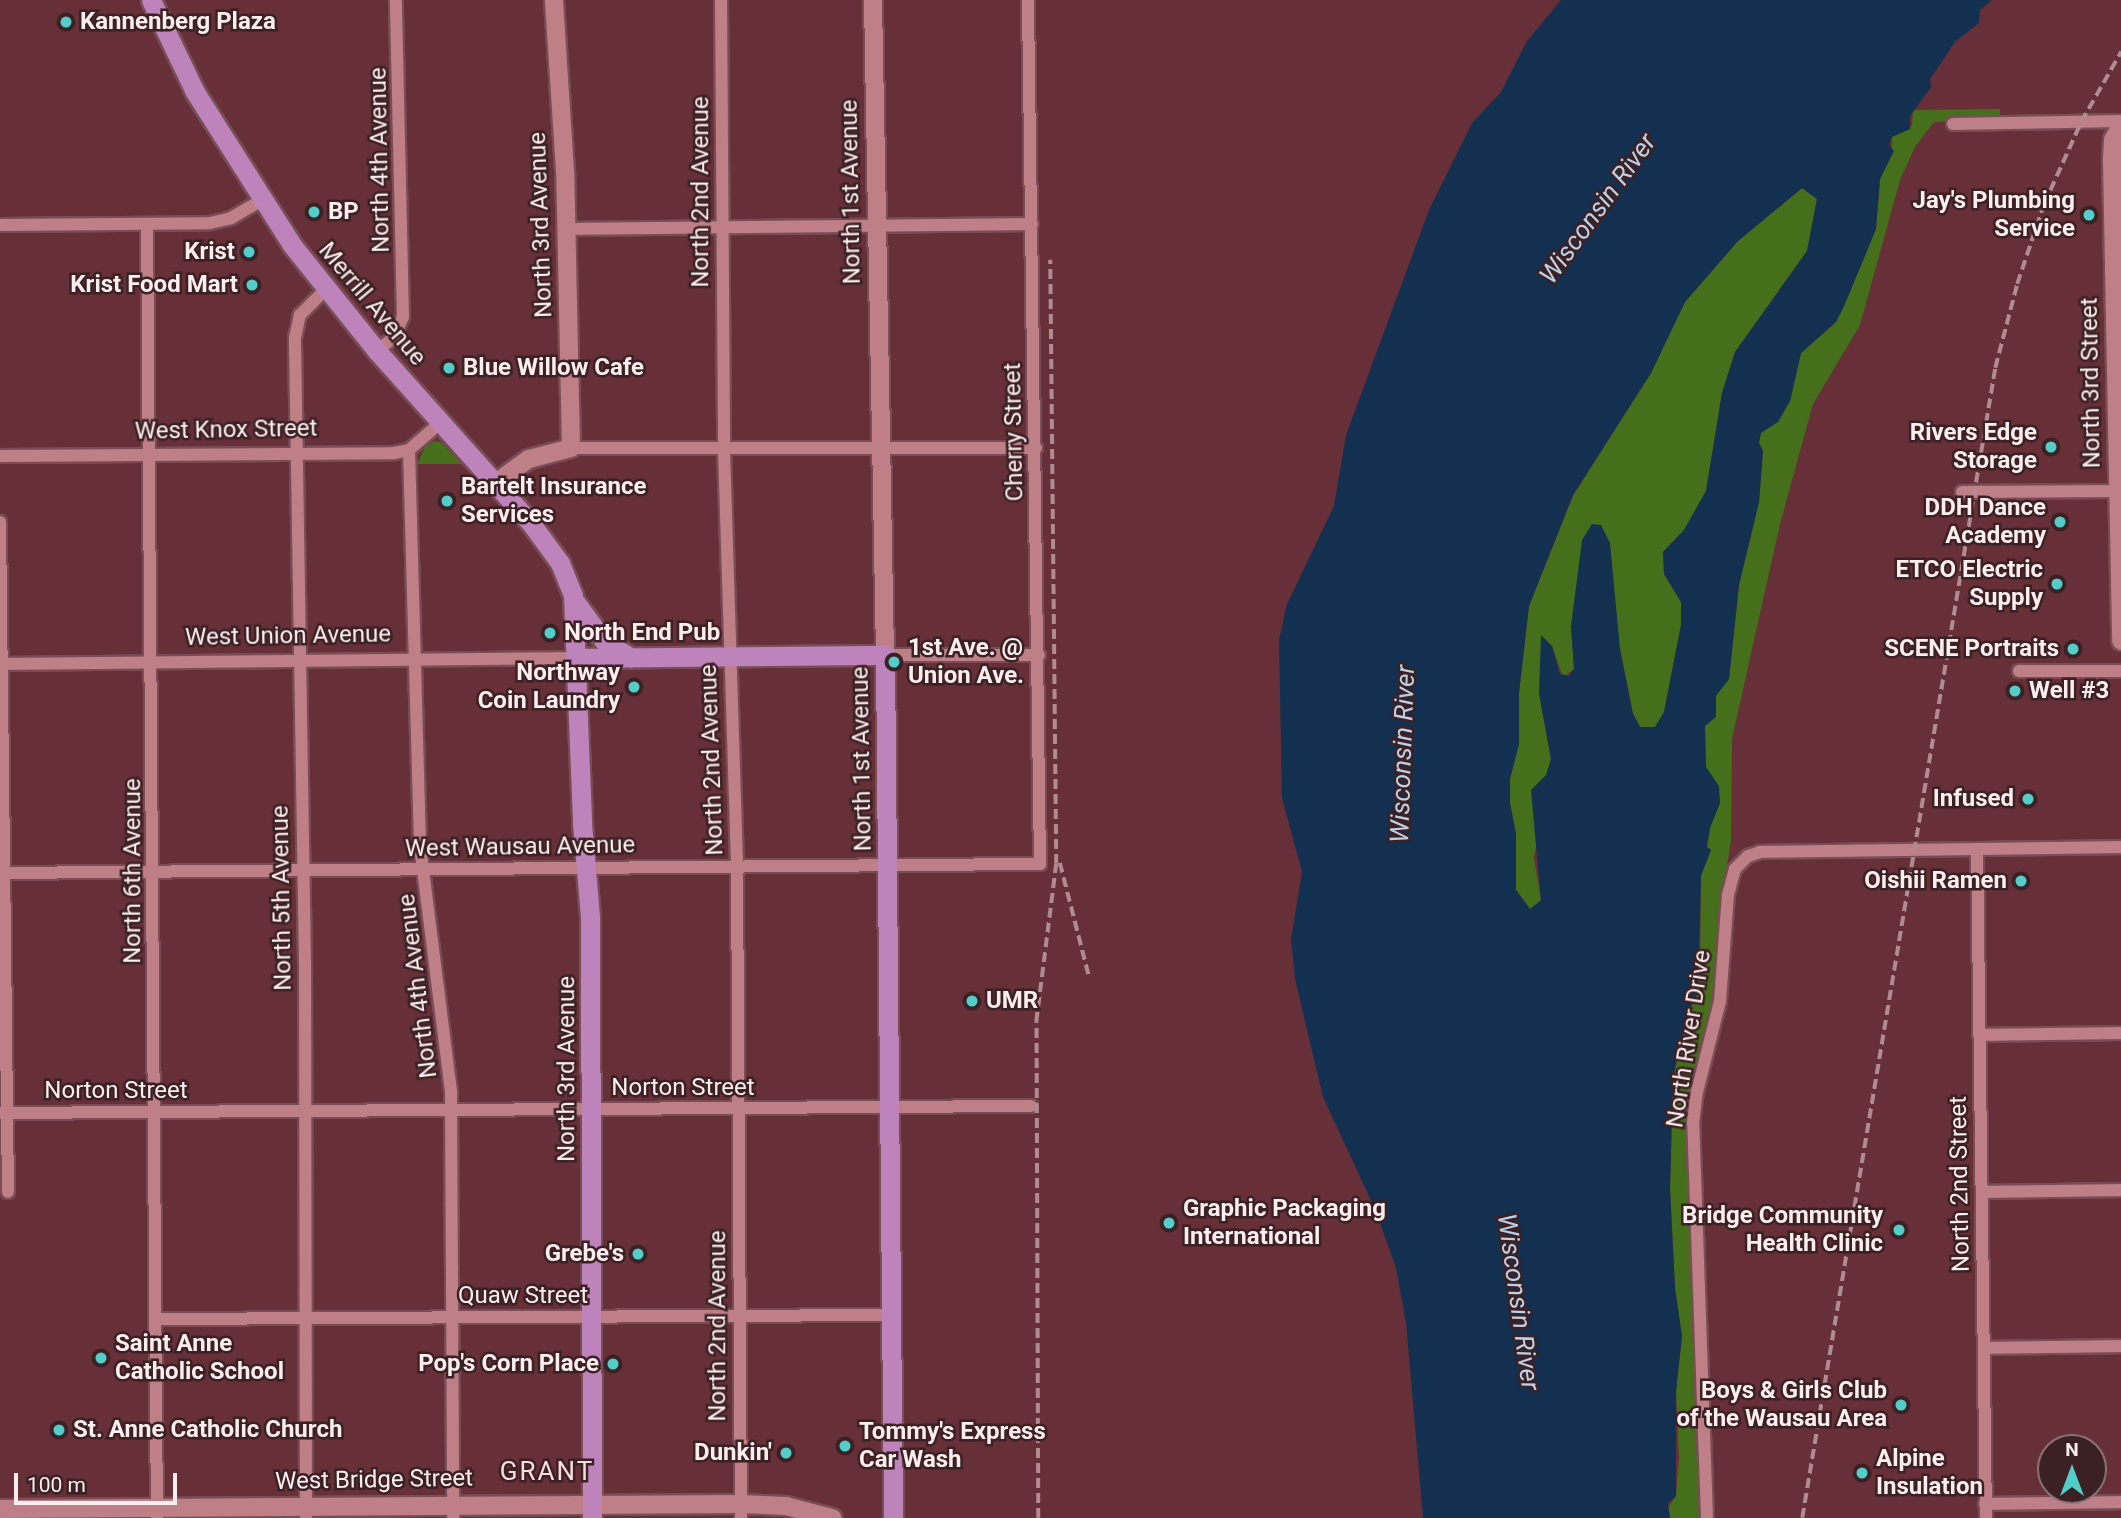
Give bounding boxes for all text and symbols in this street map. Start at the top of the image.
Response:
place label: Kannenberg Plaza [80,8,276,36]
marker: Kannenberg Plaza [58,14,74,30]
street label: North 4th Avenue [364,67,396,253]
street label: North 2nd Avenue [687,96,715,288]
street label: North 1st Avenue [835,99,867,285]
water label: Wisconsin River [1533,128,1663,290]
street label: North 3rd Avenue [523,132,559,318]
place label: Jay's Plumbing Service [1912,187,2075,243]
place label: BP [328,198,359,226]
marker: BP [306,204,322,220]
marker: Jay's Plumbing Service [2081,207,2097,223]
street label: Merrill Avenue [312,237,432,371]
place label: Krist [184,238,235,266]
marker: Krist [241,244,257,260]
place label: Krist Food Mart [70,271,238,299]
marker: Krist Food Mart [244,277,260,293]
street label: North 3rd Street [2075,297,2107,469]
place label: Blue Willow Cafe [463,354,644,382]
marker: Blue Willow Cafe [441,360,457,376]
street label: Cherry Street [998,362,1030,502]
street label: West Knox Street [135,414,317,446]
place label: Rivers Edge Storage [1910,419,2037,475]
marker: Rivers Edge Storage [2043,439,2059,455]
place label: Bartelt Insurance Services [461,473,646,529]
marker: Bartelt Insurance Services [439,493,455,509]
place label: DDH Dance Academy [1925,494,2046,550]
marker: DDH Dance Academy [2052,514,2068,530]
place label: ETCO Electric Supply [1895,556,2043,612]
marker: ETCO Electric Supply [2049,576,2065,592]
place label: North End Pub [564,619,720,647]
street label: West Union Avenue [185,620,391,652]
marker: North End Pub [542,625,558,641]
place label: 1st Ave. @ Union Ave. [908,634,1024,690]
place label: SCENE Portraits [1884,635,2059,663]
marker: SCENE Portraits [2065,641,2081,657]
marker: 1st Ave. @ Union Ave. [886,654,902,670]
place label: Northway Coin Laundry [478,659,620,715]
street label: North 2nd Avenue [694,664,730,856]
water label: Wisconsin River [1384,664,1422,844]
street label: North 1st Avenue [846,666,878,852]
place label: Well #3 [2029,677,2109,705]
marker: Northway Coin Laundry [626,679,642,695]
marker: Well #3 [2007,683,2023,699]
street label: North 6th Avenue [119,778,147,964]
place label: Infused [1933,785,2014,813]
marker: Infused [2020,791,2036,807]
street label: North 5th Avenue [266,805,298,991]
street label: West Wausau Avenue [405,831,635,863]
place label: Oishii Ramen [1864,867,2007,895]
marker: Oishii Ramen [2013,873,2029,889]
street label: North 4th Avenue [392,892,444,1080]
street label: North River Drive [1661,948,1717,1130]
street label: North 3rd Avenue [553,976,581,1162]
place label: UMR [986,987,1038,1015]
marker: UMR [964,993,980,1009]
street label: Norton Street [611,1074,755,1102]
street label: Norton Street [44,1077,188,1105]
street label: North 2nd Street [1944,1096,1976,1272]
place label: Graphic Packaging International [1183,1195,1386,1251]
place label: Bridge Community Health Clinic [1682,1202,1883,1258]
water label: Wisconsin River [1490,1212,1546,1392]
marker: Graphic Packaging International [1161,1215,1177,1231]
marker: Bridge Community Health Clinic [1889,1220,1909,1240]
street label: North 2nd Avenue [704,1230,732,1422]
place label: Grebe's [545,1240,624,1268]
marker: Grebe's [630,1246,646,1262]
street label: Quaw Street [458,1282,588,1310]
place label: Saint Anne Catholic School [115,1330,284,1386]
marker: Saint Anne Catholic School [93,1350,109,1366]
place label: Pop's Corn Place [418,1350,599,1378]
marker: Pop's Corn Place [605,1356,621,1372]
place label: Boys & Girls Club of the Wausau Area [1676,1377,1887,1433]
marker: Boys & Girls Club of the Wausau Area [1893,1397,1909,1413]
place label: St. Anne Catholic Church [73,1416,342,1444]
place label: Tommy's Express Car Wash [859,1418,1046,1474]
marker: St. Anne Catholic Church [51,1422,67,1438]
north arrow [2037,1434,2107,1504]
marker: Tommy's Express Car Wash [837,1438,853,1454]
text: N [2065,1438,2079,1461]
place label: Dunkin' [694,1439,772,1467]
marker: Dunkin' [778,1445,794,1461]
place label: Alpine Insulation [1876,1445,1983,1501]
district label: GRANT [500,1456,594,1488]
scale bar [18,1458,180,1502]
street label: West Bridge Street [275,1464,473,1496]
marker: Alpine Insulation [1854,1465,1870,1481]
text: 100 m [27,1473,86,1497]

